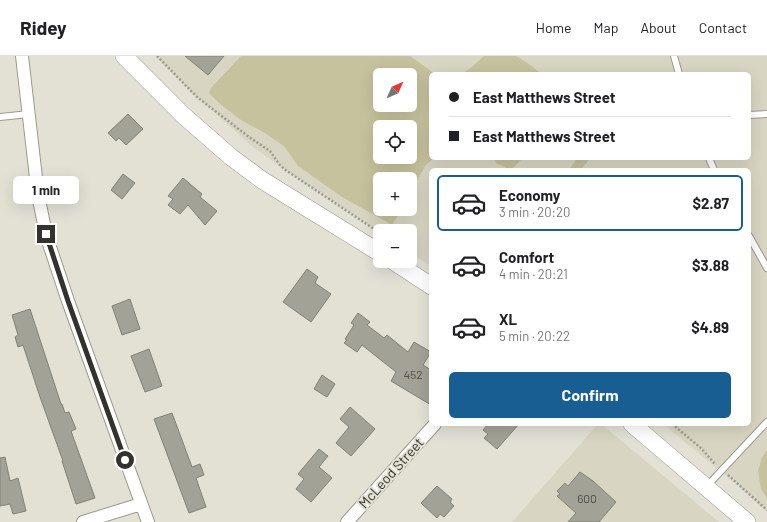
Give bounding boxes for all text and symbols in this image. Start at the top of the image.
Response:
text: Ridey [20,16,67,39]
text: Home [536,19,572,36]
text: Map [594,19,618,36]
text: About [640,19,677,36]
text: Contact [699,19,747,36]
north arrow [373,68,417,112]
map controls [373,68,417,268]
text: East Matthews Street [473,88,616,106]
button: locate [373,120,417,164]
text: East Matthews Street [473,127,616,145]
button: + [373,172,417,216]
callout: 1 min [13,176,79,204]
text: 1 min [32,182,60,198]
icon: car [451,185,487,221]
text: Economy [499,186,560,204]
text: $2.87 [692,194,729,212]
text: 3 min · 20:20 [499,204,570,220]
button: − [373,224,417,268]
route end [37,225,55,243]
icon: car [451,247,487,283]
text: Comfort [499,248,554,266]
text: $3.88 [692,256,729,274]
text: 4 min · 20:21 [499,266,568,282]
icon: car [451,309,487,345]
text: XL [499,310,517,328]
text: $4.89 [691,318,729,336]
text: 5 min · 20:22 [499,328,570,344]
house number: 452 [403,367,423,381]
button: Confirm [449,372,731,418]
street label: McLeod Street [355,434,427,511]
route start [116,451,134,469]
house number: 600 [577,491,597,505]

